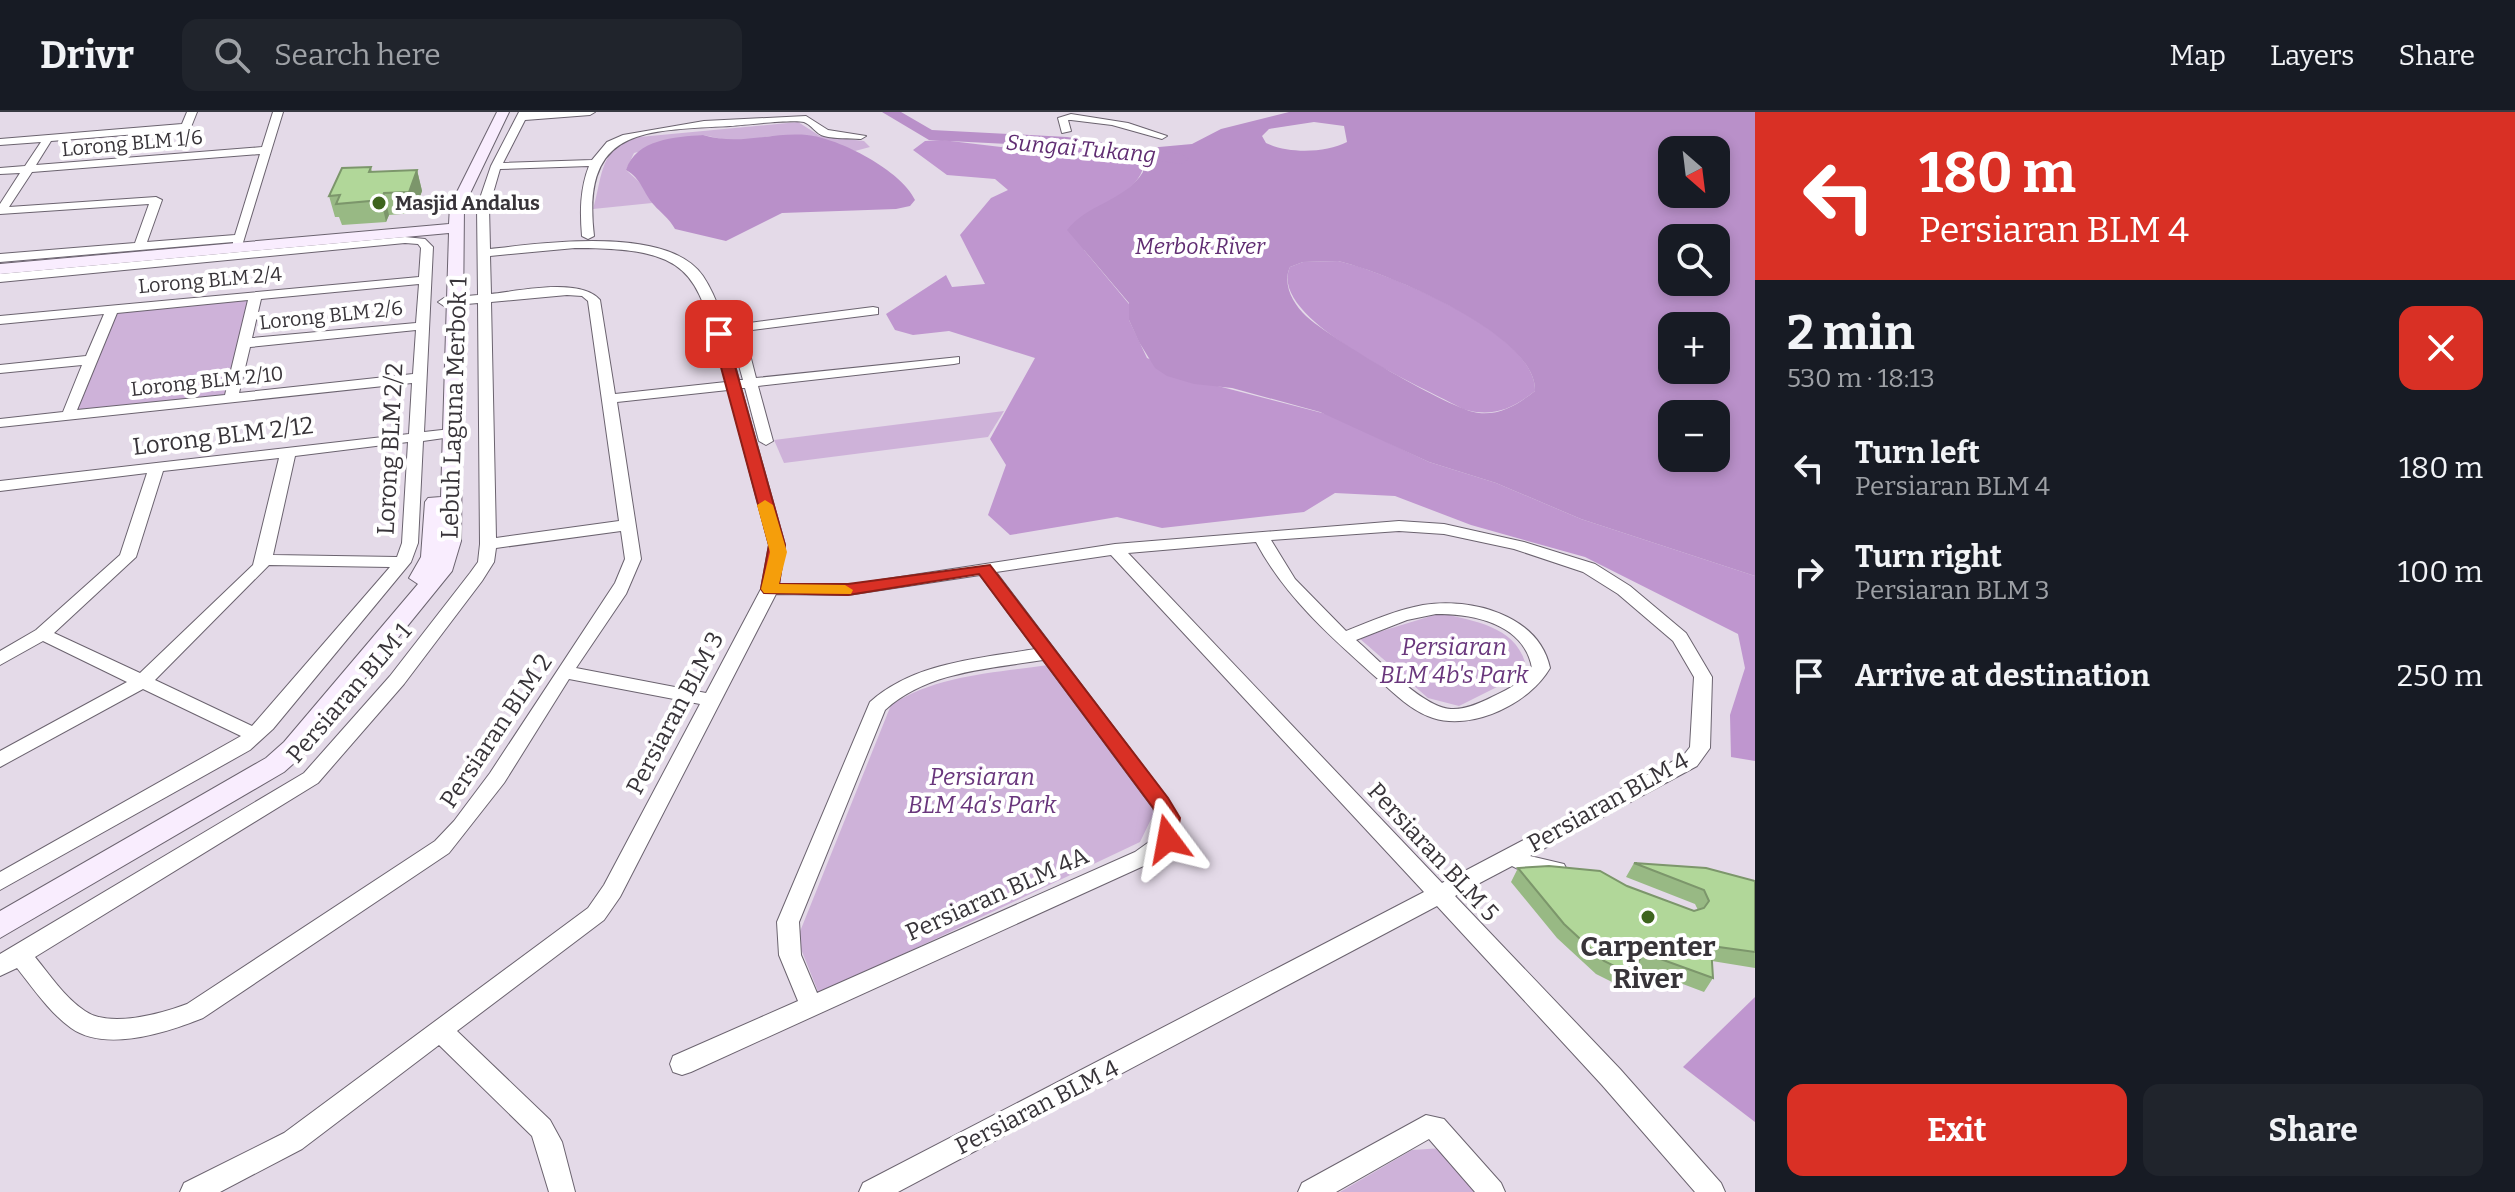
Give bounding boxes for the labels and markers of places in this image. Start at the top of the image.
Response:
place label: Masjid Andalus [395,191,540,215]
marker: Masjid Andalus [370,194,388,212]
pin [685,300,753,368]
marker: Carpenter River [1639,908,1657,926]
place label: Carpenter River [1580,930,1716,995]

